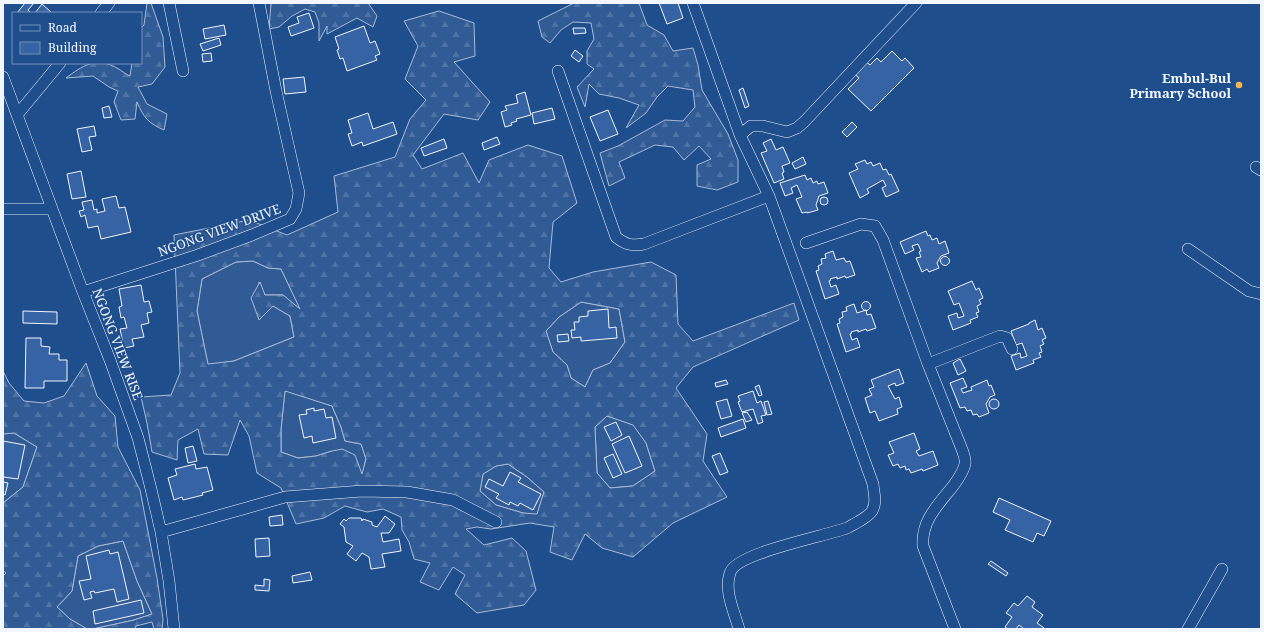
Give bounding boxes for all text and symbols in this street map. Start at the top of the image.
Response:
legend [12,12,142,64]
text: Road [48,19,78,36]
text: Building [48,39,97,56]
place label: Embul-Bul Primary School [1129,69,1231,102]
marker: Embul-Bul Primary School [1234,80,1244,90]
street label: NGONG VIEW DRIVE [155,199,283,261]
street label: NGONG VIEW RISE [88,286,148,402]

